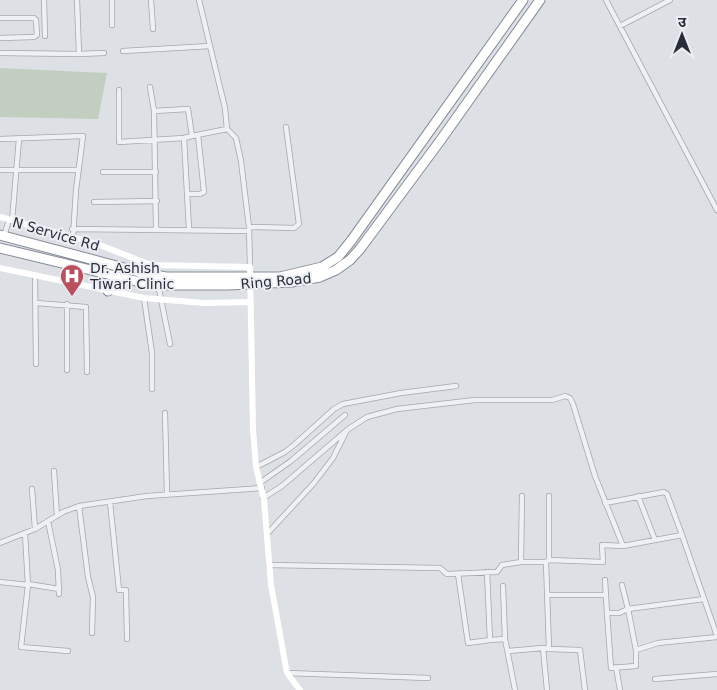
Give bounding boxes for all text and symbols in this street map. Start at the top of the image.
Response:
north arrow [657,10,707,60]
text: उ [678,14,687,30]
street label: N Service Rd [11,214,101,254]
place label: Dr. Ashish Tiwari Clinic [89,260,174,292]
hospital icon: Dr. Ashish Tiwari Clinic [59,263,85,297]
street label: Ring Road [240,270,312,292]

